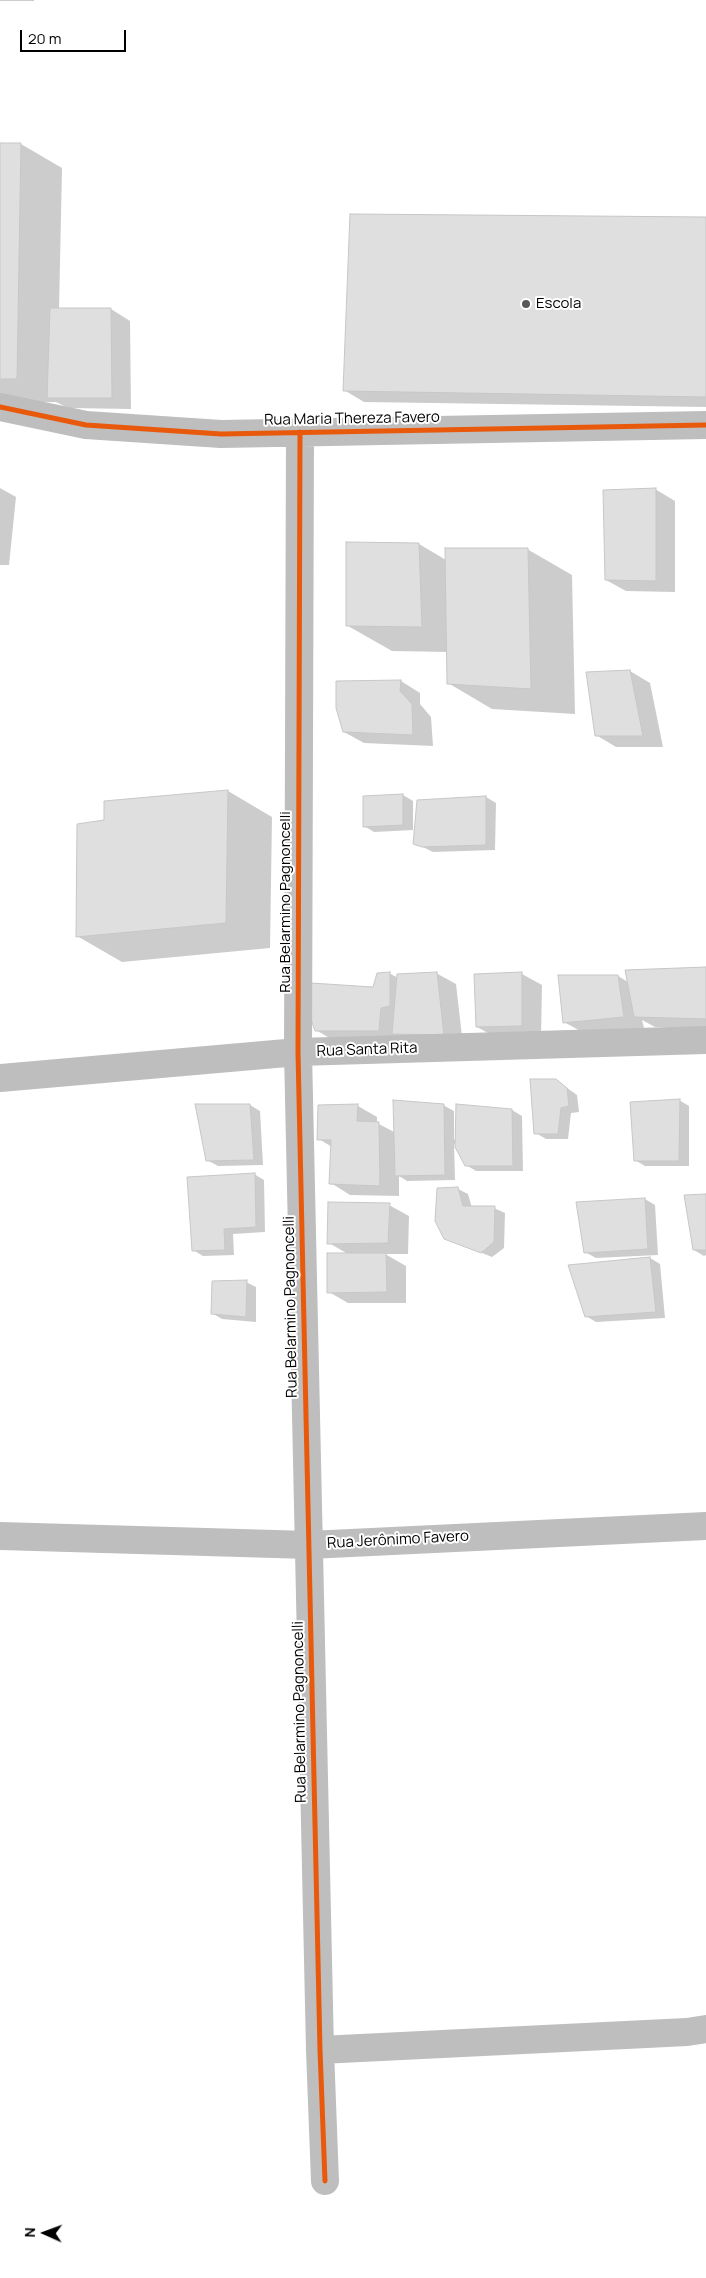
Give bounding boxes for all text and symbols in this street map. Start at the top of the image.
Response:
scale bar [22,20,129,52]
text: 20 m [28,28,61,49]
place label: Escola [536,295,581,313]
marker: Escola [520,298,532,310]
street label: Rua Maria Thereza Favero [264,408,440,430]
street label: Rua Belarmino Pagnoncelli [277,811,295,993]
street label: Rua Santa Rita [316,1039,418,1061]
street label: Rua Belarmino Pagnoncelli [280,1216,302,1398]
street label: Rua Jerônimo Favero [327,1527,469,1553]
street label: Rua Belarmino Pagnoncelli [289,1621,311,1803]
north arrow [20,2208,70,2258]
text: N [20,2227,39,2238]

